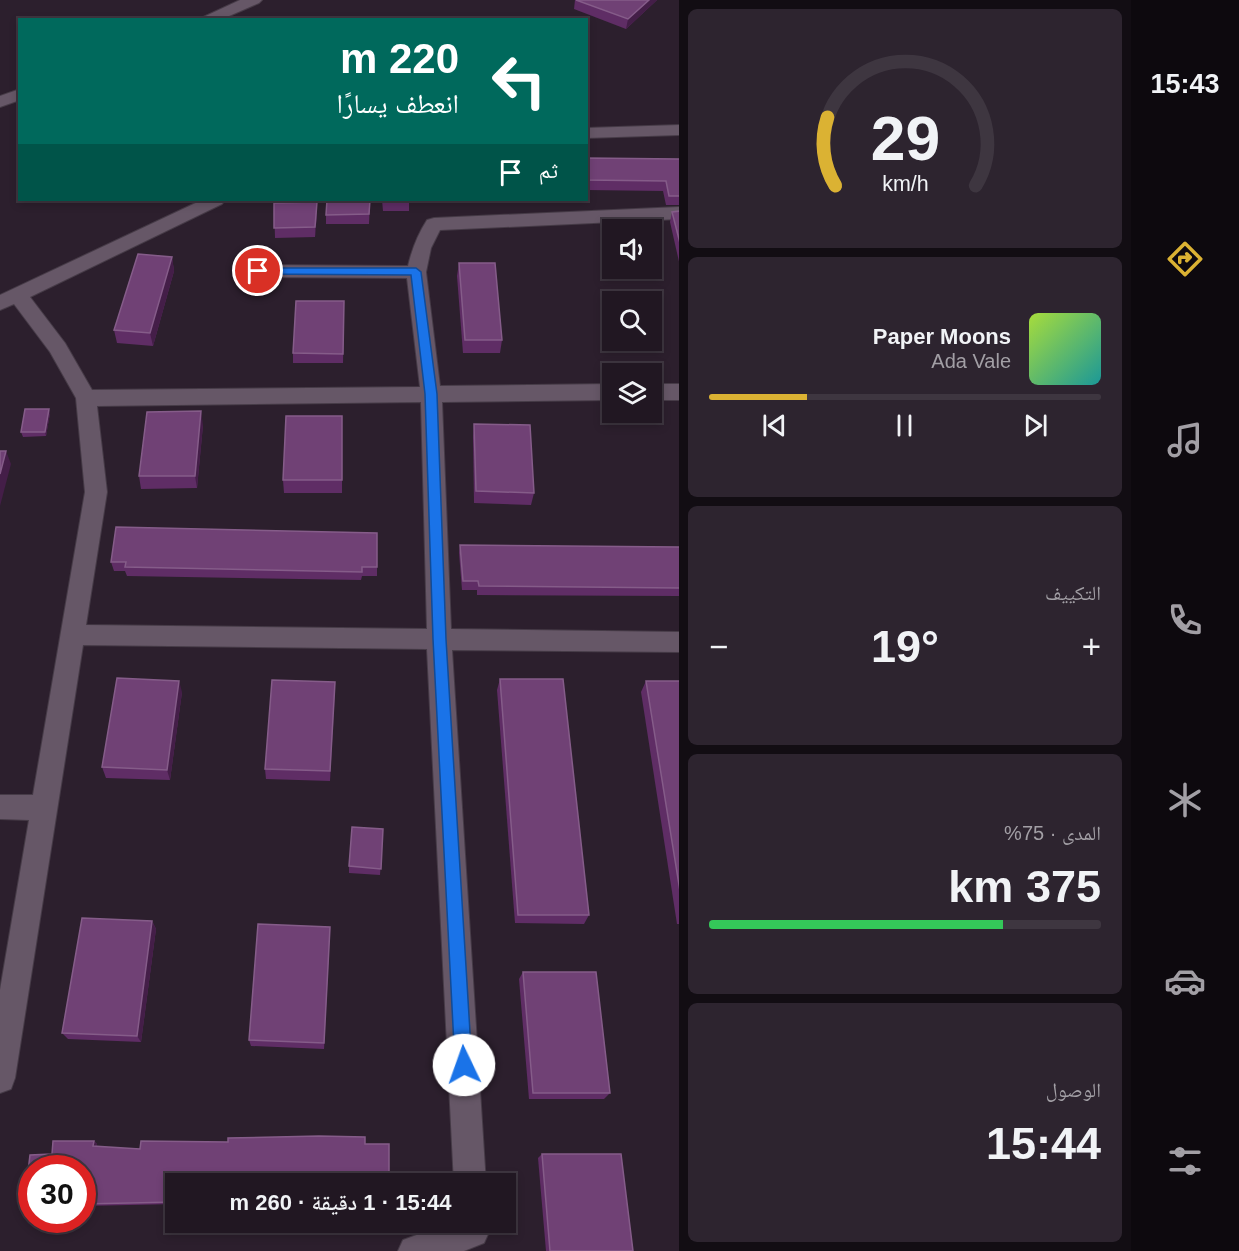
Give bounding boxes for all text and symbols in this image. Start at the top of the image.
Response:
text: 220 m [340,35,459,82]
icon: left [480,42,558,120]
text: 15:43 [1150,69,1220,99]
text: انعطف يسارًا [337,89,459,119]
text: 29 [870,104,940,173]
icon: arrive [494,156,527,189]
text: ثم [539,158,558,183]
text: km/h [882,172,928,196]
map controls [602,219,662,423]
button: sound [602,219,662,279]
icon: directions [1164,238,1206,280]
pin [232,245,283,296]
icon: arrive [241,254,274,287]
button: search [602,291,662,351]
text: Paper Moons [873,324,1011,349]
text: Ada Vale [931,350,1011,372]
button: layers [602,363,662,423]
icon: previous [758,409,791,442]
icon: pause [888,409,921,442]
icon: next [1019,409,1052,442]
icon: music [1164,419,1206,461]
text: التكييف [1045,582,1101,604]
icon: phone [1164,599,1206,641]
text: 19° [871,621,939,672]
text: − [709,628,728,665]
text: + [1082,628,1101,665]
icon: climate [1164,779,1206,821]
text: المدى · 75% [1004,822,1101,844]
text: 375 km [948,861,1101,912]
icon: car [1164,960,1206,1002]
position arrow [432,1033,496,1097]
text: الوصول [1046,1079,1101,1101]
text: 15:44 [986,1118,1101,1169]
icon: filters [1164,1140,1206,1182]
speed limit sign: 30 [18,1155,96,1233]
text: 15:44 · 1 دقيقة · 260 m [230,1190,451,1215]

